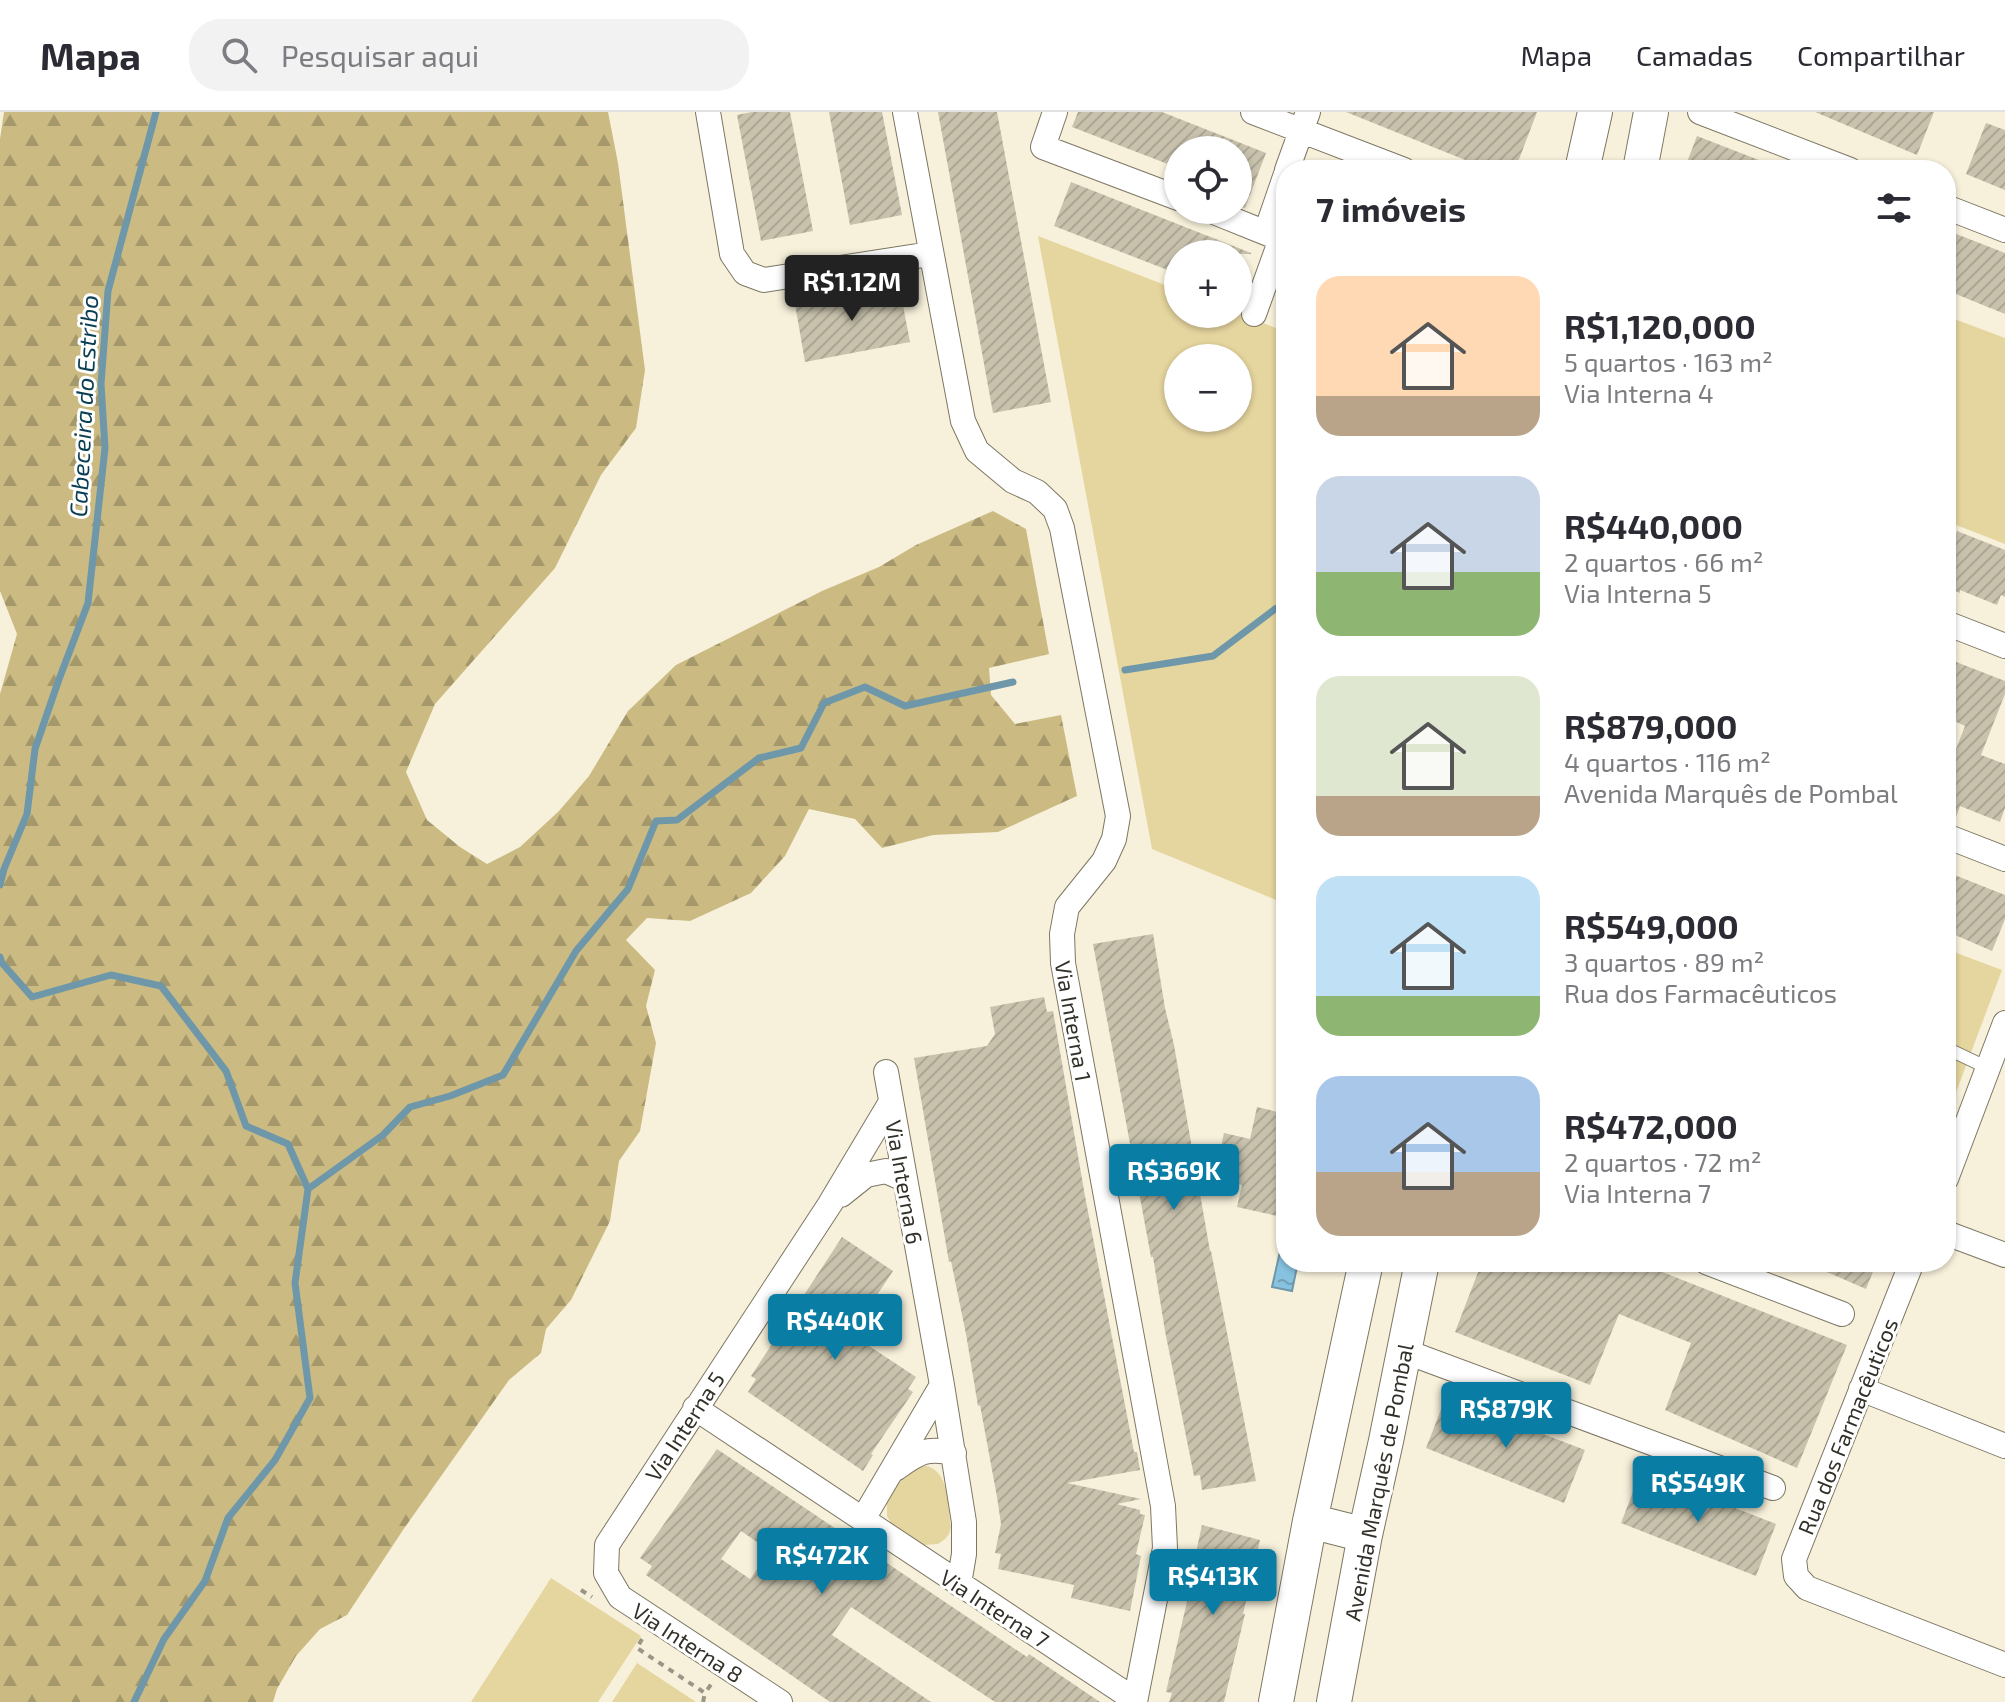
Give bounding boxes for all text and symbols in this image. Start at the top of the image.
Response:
search box [189,19,749,91]
text: Mapa [40,32,141,78]
icon: search [217,33,261,77]
text: Pesquisar aqui [281,37,479,73]
text: Mapa [1521,38,1592,72]
text: Camadas [1636,38,1753,72]
text: Compartilhar [1797,38,1965,72]
map controls [1164,136,1252,432]
button: locate [1164,136,1252,224]
icon: filters [1872,186,1916,230]
text: 7 imóveis [1316,188,1466,229]
button: + [1164,240,1252,328]
pin: R$1.12M [778,255,926,323]
text: R$1.12M [803,265,901,296]
water label: Cabeceira do Estribo [63,294,103,518]
text: R$1,120,000 [1564,305,1756,346]
icon: home [1380,308,1476,404]
button: − [1164,344,1252,432]
text: 5 quartos · 163 m² [1564,346,1773,377]
text: Via Interna 4 [1564,377,1714,408]
text: R$440,000 [1564,505,1743,546]
icon: home [1380,508,1476,604]
text: 2 quartos · 66 m² [1564,546,1763,577]
text: Via Interna 5 [1564,577,1712,608]
text: R$879,000 [1564,705,1738,746]
icon: home [1380,708,1476,804]
text: 4 quartos · 116 m² [1564,746,1771,777]
text: Avenida Marquês de Pombal [1564,777,1898,808]
text: R$549,000 [1564,905,1739,946]
icon: home [1380,908,1476,1004]
text: 3 quartos · 89 m² [1564,946,1764,977]
street label: Via Interna 1 [1051,959,1097,1083]
text: Rua dos Farmacêuticos [1564,977,1837,1008]
text: R$472,000 [1564,1105,1738,1146]
icon: home [1380,1108,1476,1204]
street label: Via Interna 6 [881,1118,929,1246]
pin: R$369K [1109,1144,1239,1212]
text: 2 quartos · 72 m² [1564,1146,1762,1177]
text: R$369K [1127,1154,1221,1185]
text: Via Interna 7 [1564,1177,1711,1208]
pin: R$440K [770,1294,900,1362]
text: R$440K [786,1304,884,1335]
street label: Rua dos Farmacêuticos [1792,1314,1902,1538]
street label: Avenida Marquês de Pombal [1338,1340,1418,1623]
street label: Via Interna 5 [639,1367,729,1485]
pin: R$879K [1441,1382,1571,1450]
text: R$879K [1459,1392,1553,1423]
pin: R$549K [1633,1456,1763,1524]
text: R$549K [1651,1466,1745,1497]
pin: R$472K [757,1528,887,1596]
text: R$472K [775,1538,869,1569]
pin: R$413K [1148,1549,1278,1617]
text: R$413K [1168,1559,1258,1590]
street label: Via Interna 7 [936,1563,1054,1653]
street label: Via Interna 8 [628,1597,748,1687]

